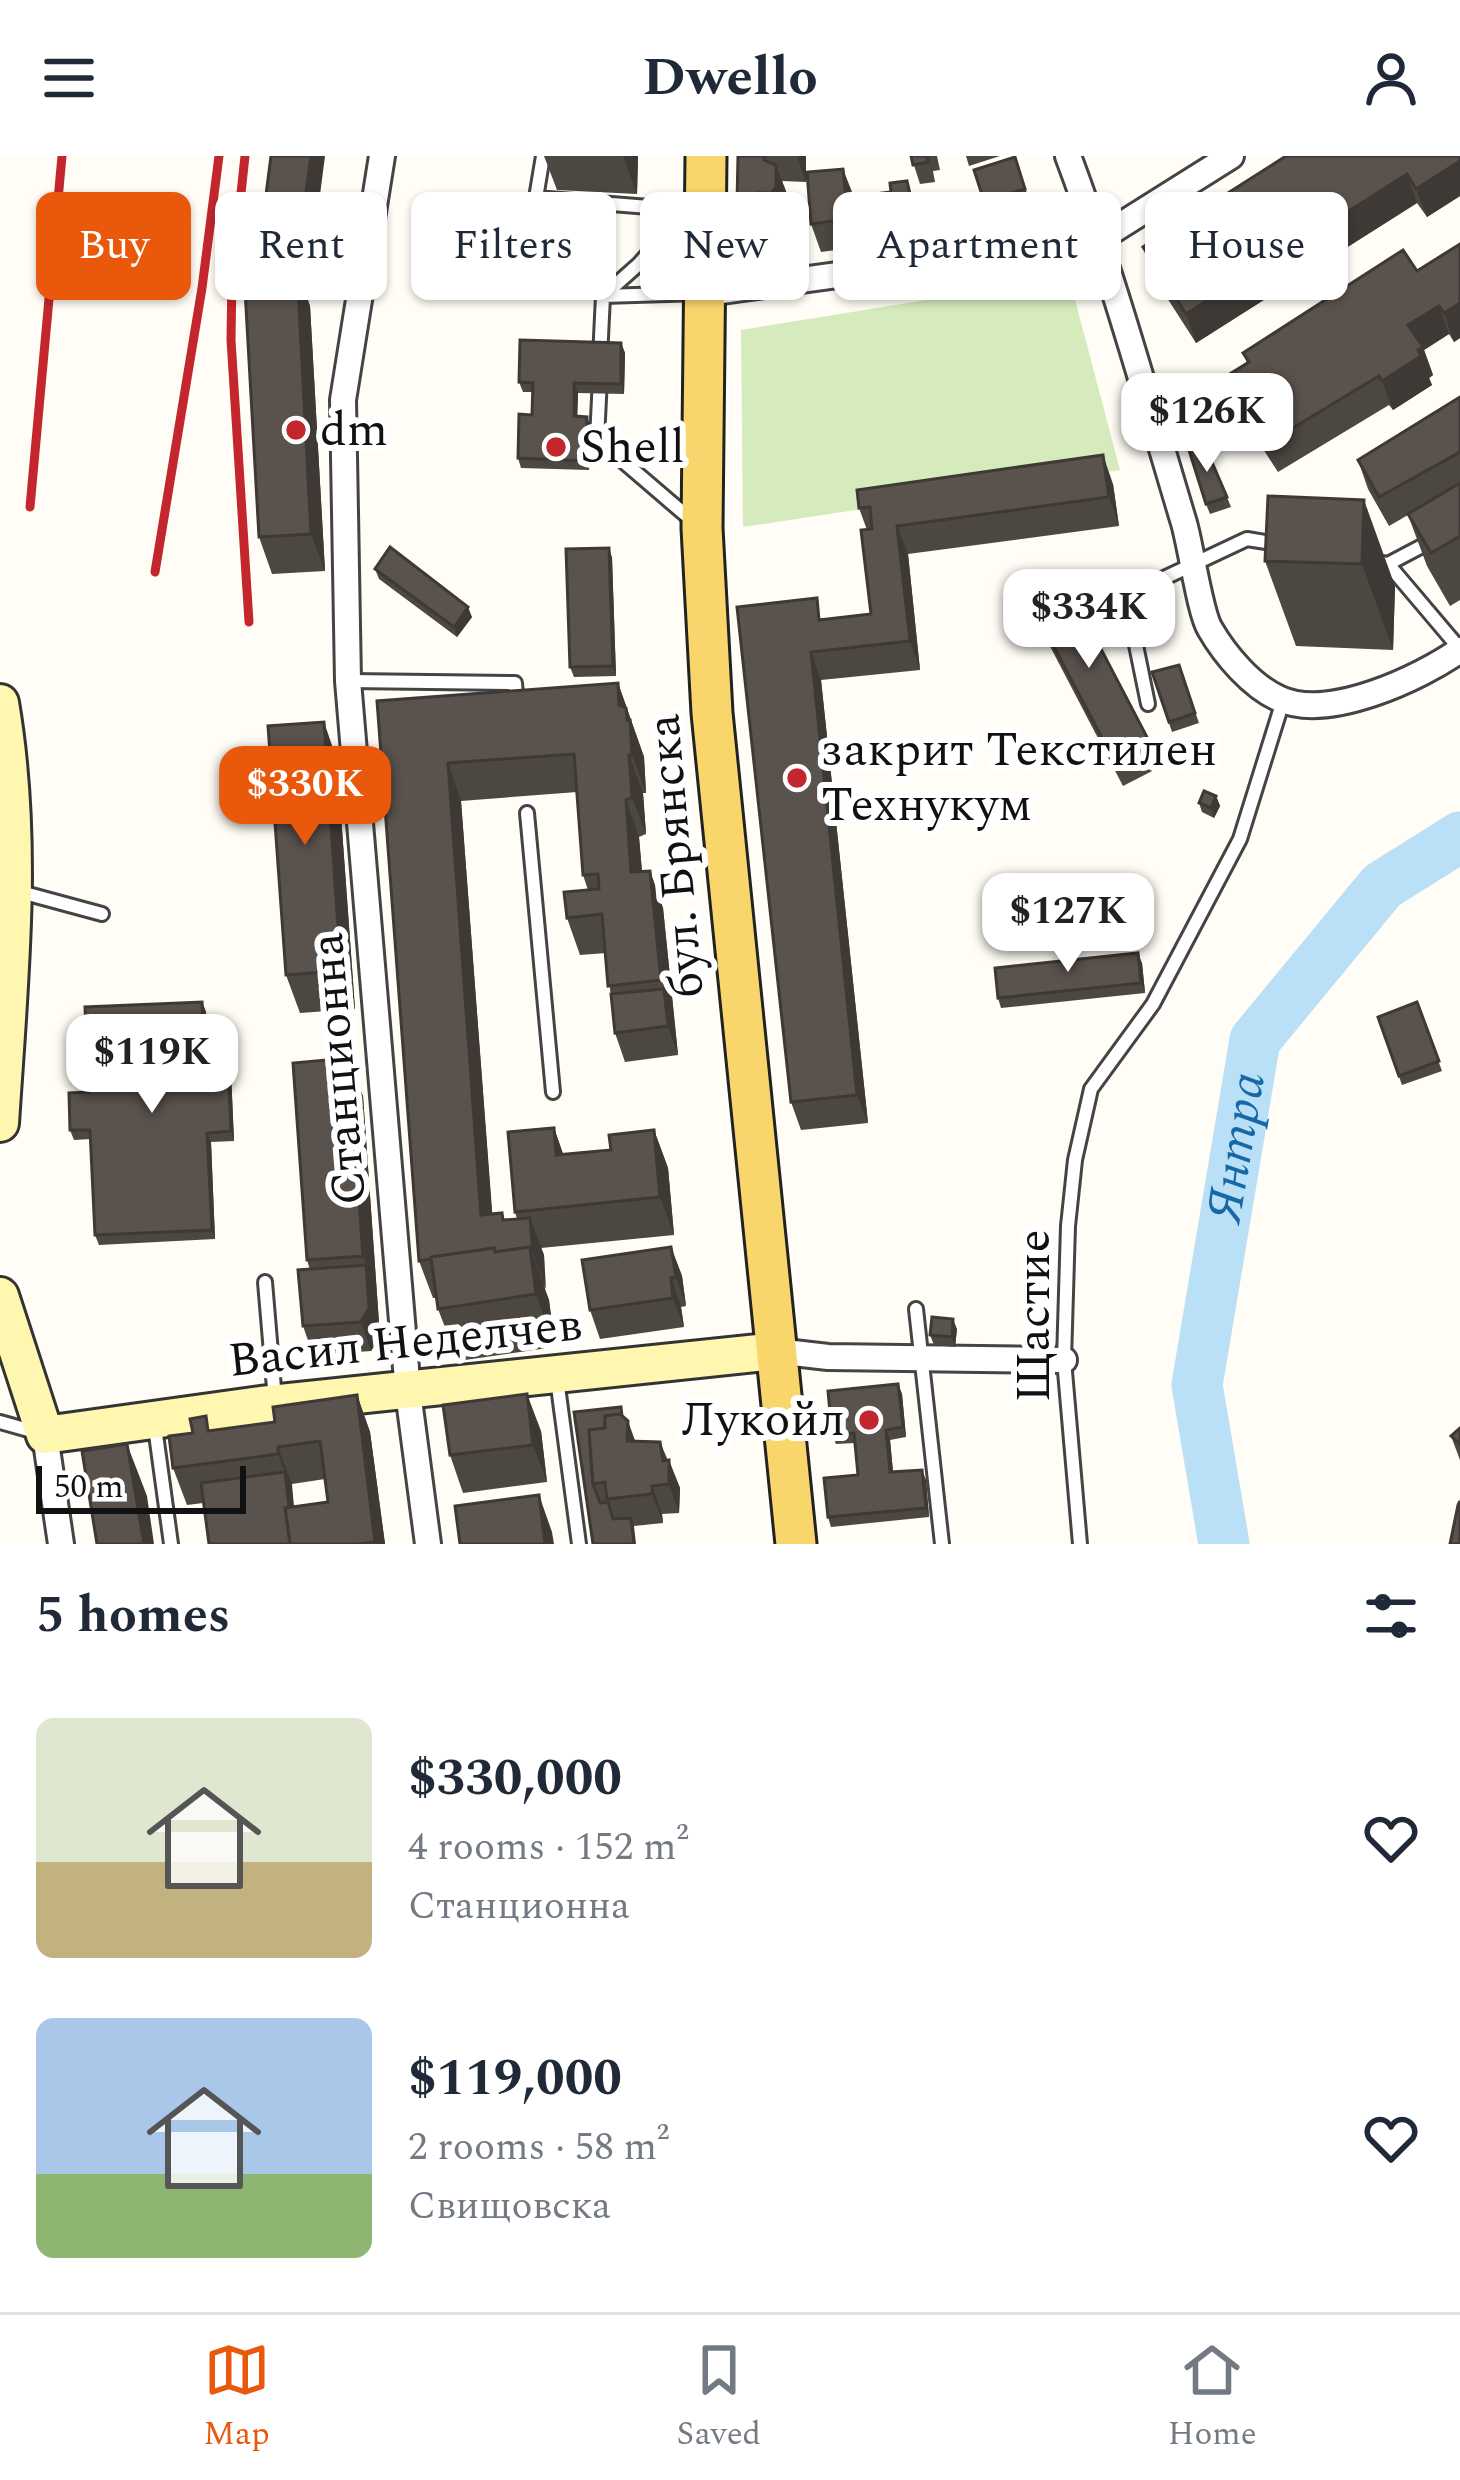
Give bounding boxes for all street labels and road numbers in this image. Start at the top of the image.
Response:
street label: бул. Брянска [627,711,725,1001]
street label: Станционна [291,930,387,1208]
street label: Щастие [998,1229,1071,1403]
street label: Васил Неделчев [225,1288,585,1398]

